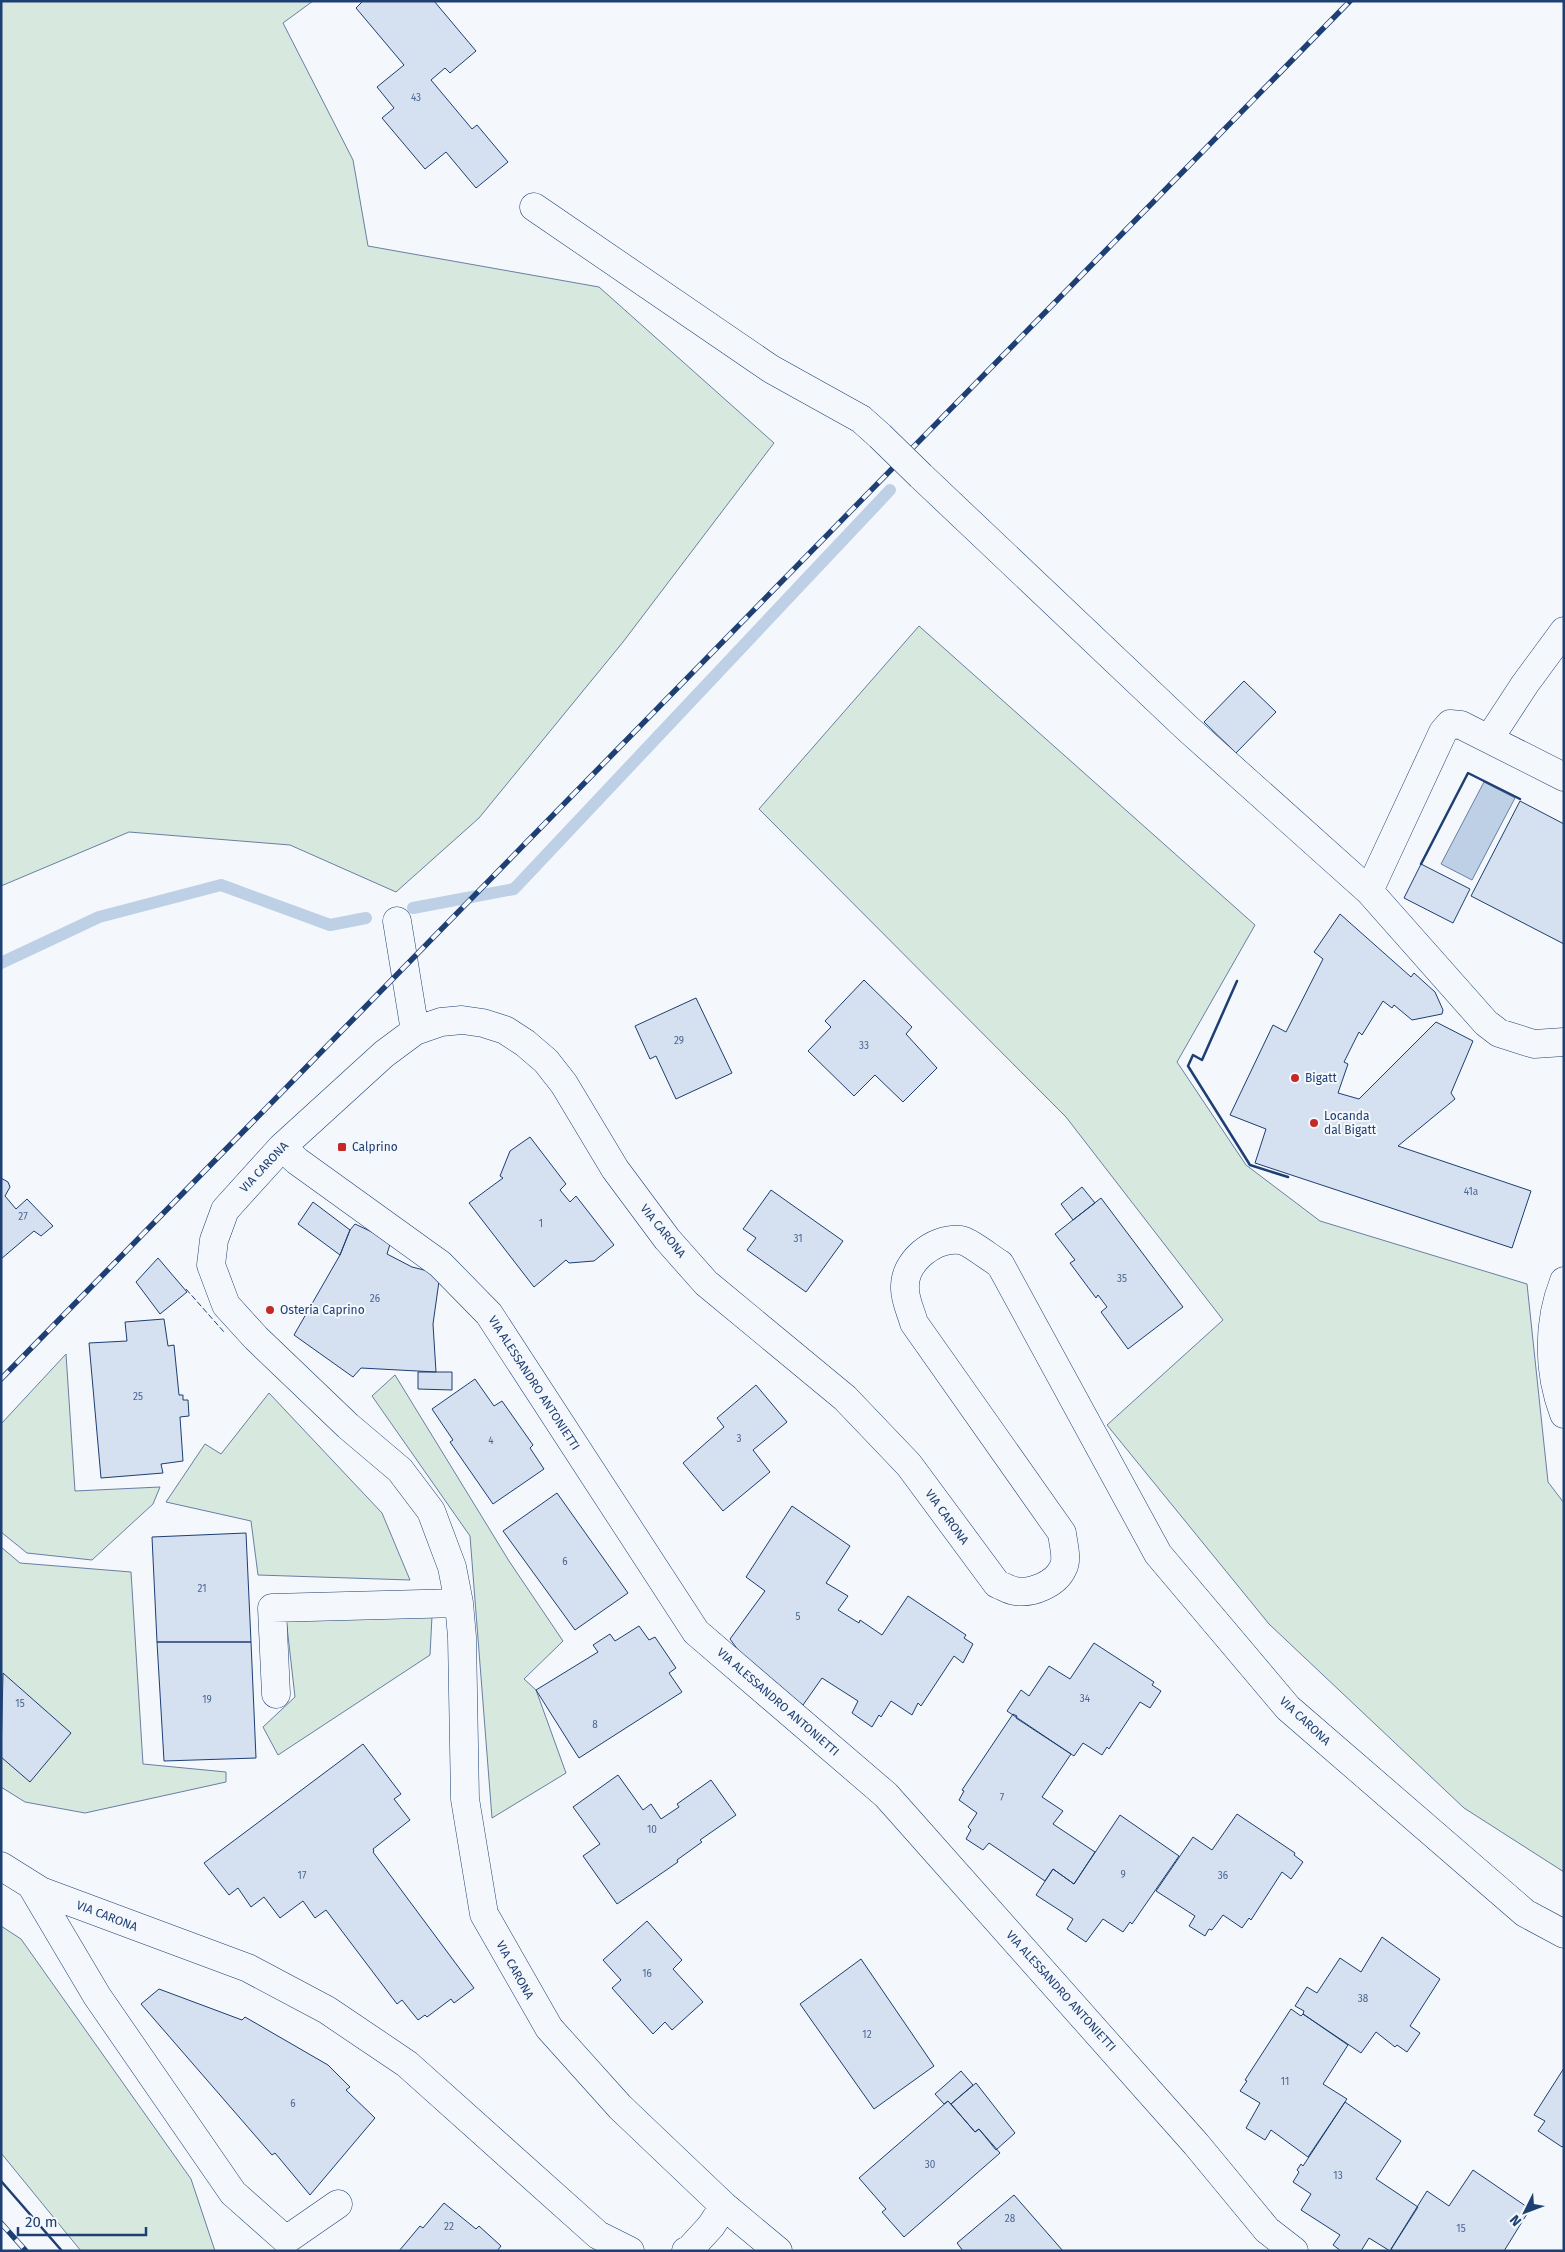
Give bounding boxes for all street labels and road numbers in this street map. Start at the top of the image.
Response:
street label: VIA CARONA [237,1139,291,1195]
street label: VIA CARONA [637,1202,689,1261]
street label: VIA ALESSANDRO ANTONIETTI [485,1313,583,1453]
street label: VIA CARONA [922,1487,972,1547]
street label: VIA ALESSANDRO ANTONIETTI [714,1645,842,1759]
street label: VIA CARONA [1277,1694,1333,1748]
street label: VIA CARONA [74,1898,140,1934]
street label: VIA ALESSANDRO ANTONIETTI [1003,1928,1119,2054]
street label: VIA CARONA [493,1938,537,2002]

